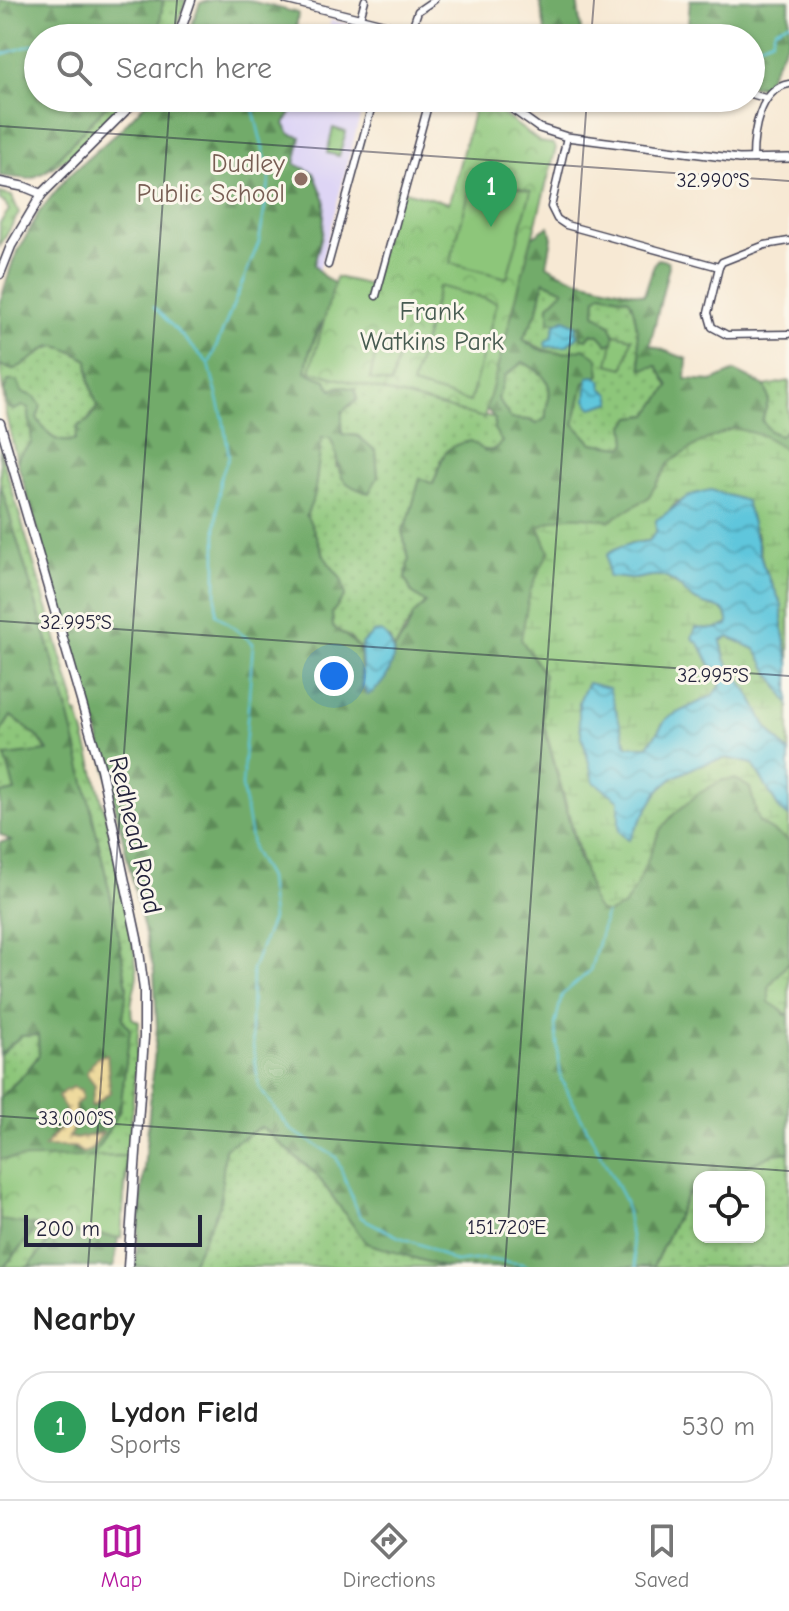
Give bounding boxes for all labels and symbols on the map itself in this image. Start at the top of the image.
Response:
place label: Dudley Public School [136,149,285,209]
pin: 1 [465,161,517,227]
text: 32.990°S [676,169,750,192]
marker: Dudley Public School [292,170,310,188]
park label: Frank Watkins Park [360,297,504,357]
text: 32.995°S [40,611,112,634]
your location [314,656,354,696]
text: 32.995°S [677,664,749,687]
street label: Redhead Road [102,753,168,917]
text: 33.000°S [38,1107,114,1130]
scale bar [24,1211,202,1247]
text: 151.720°E [468,1216,546,1239]

